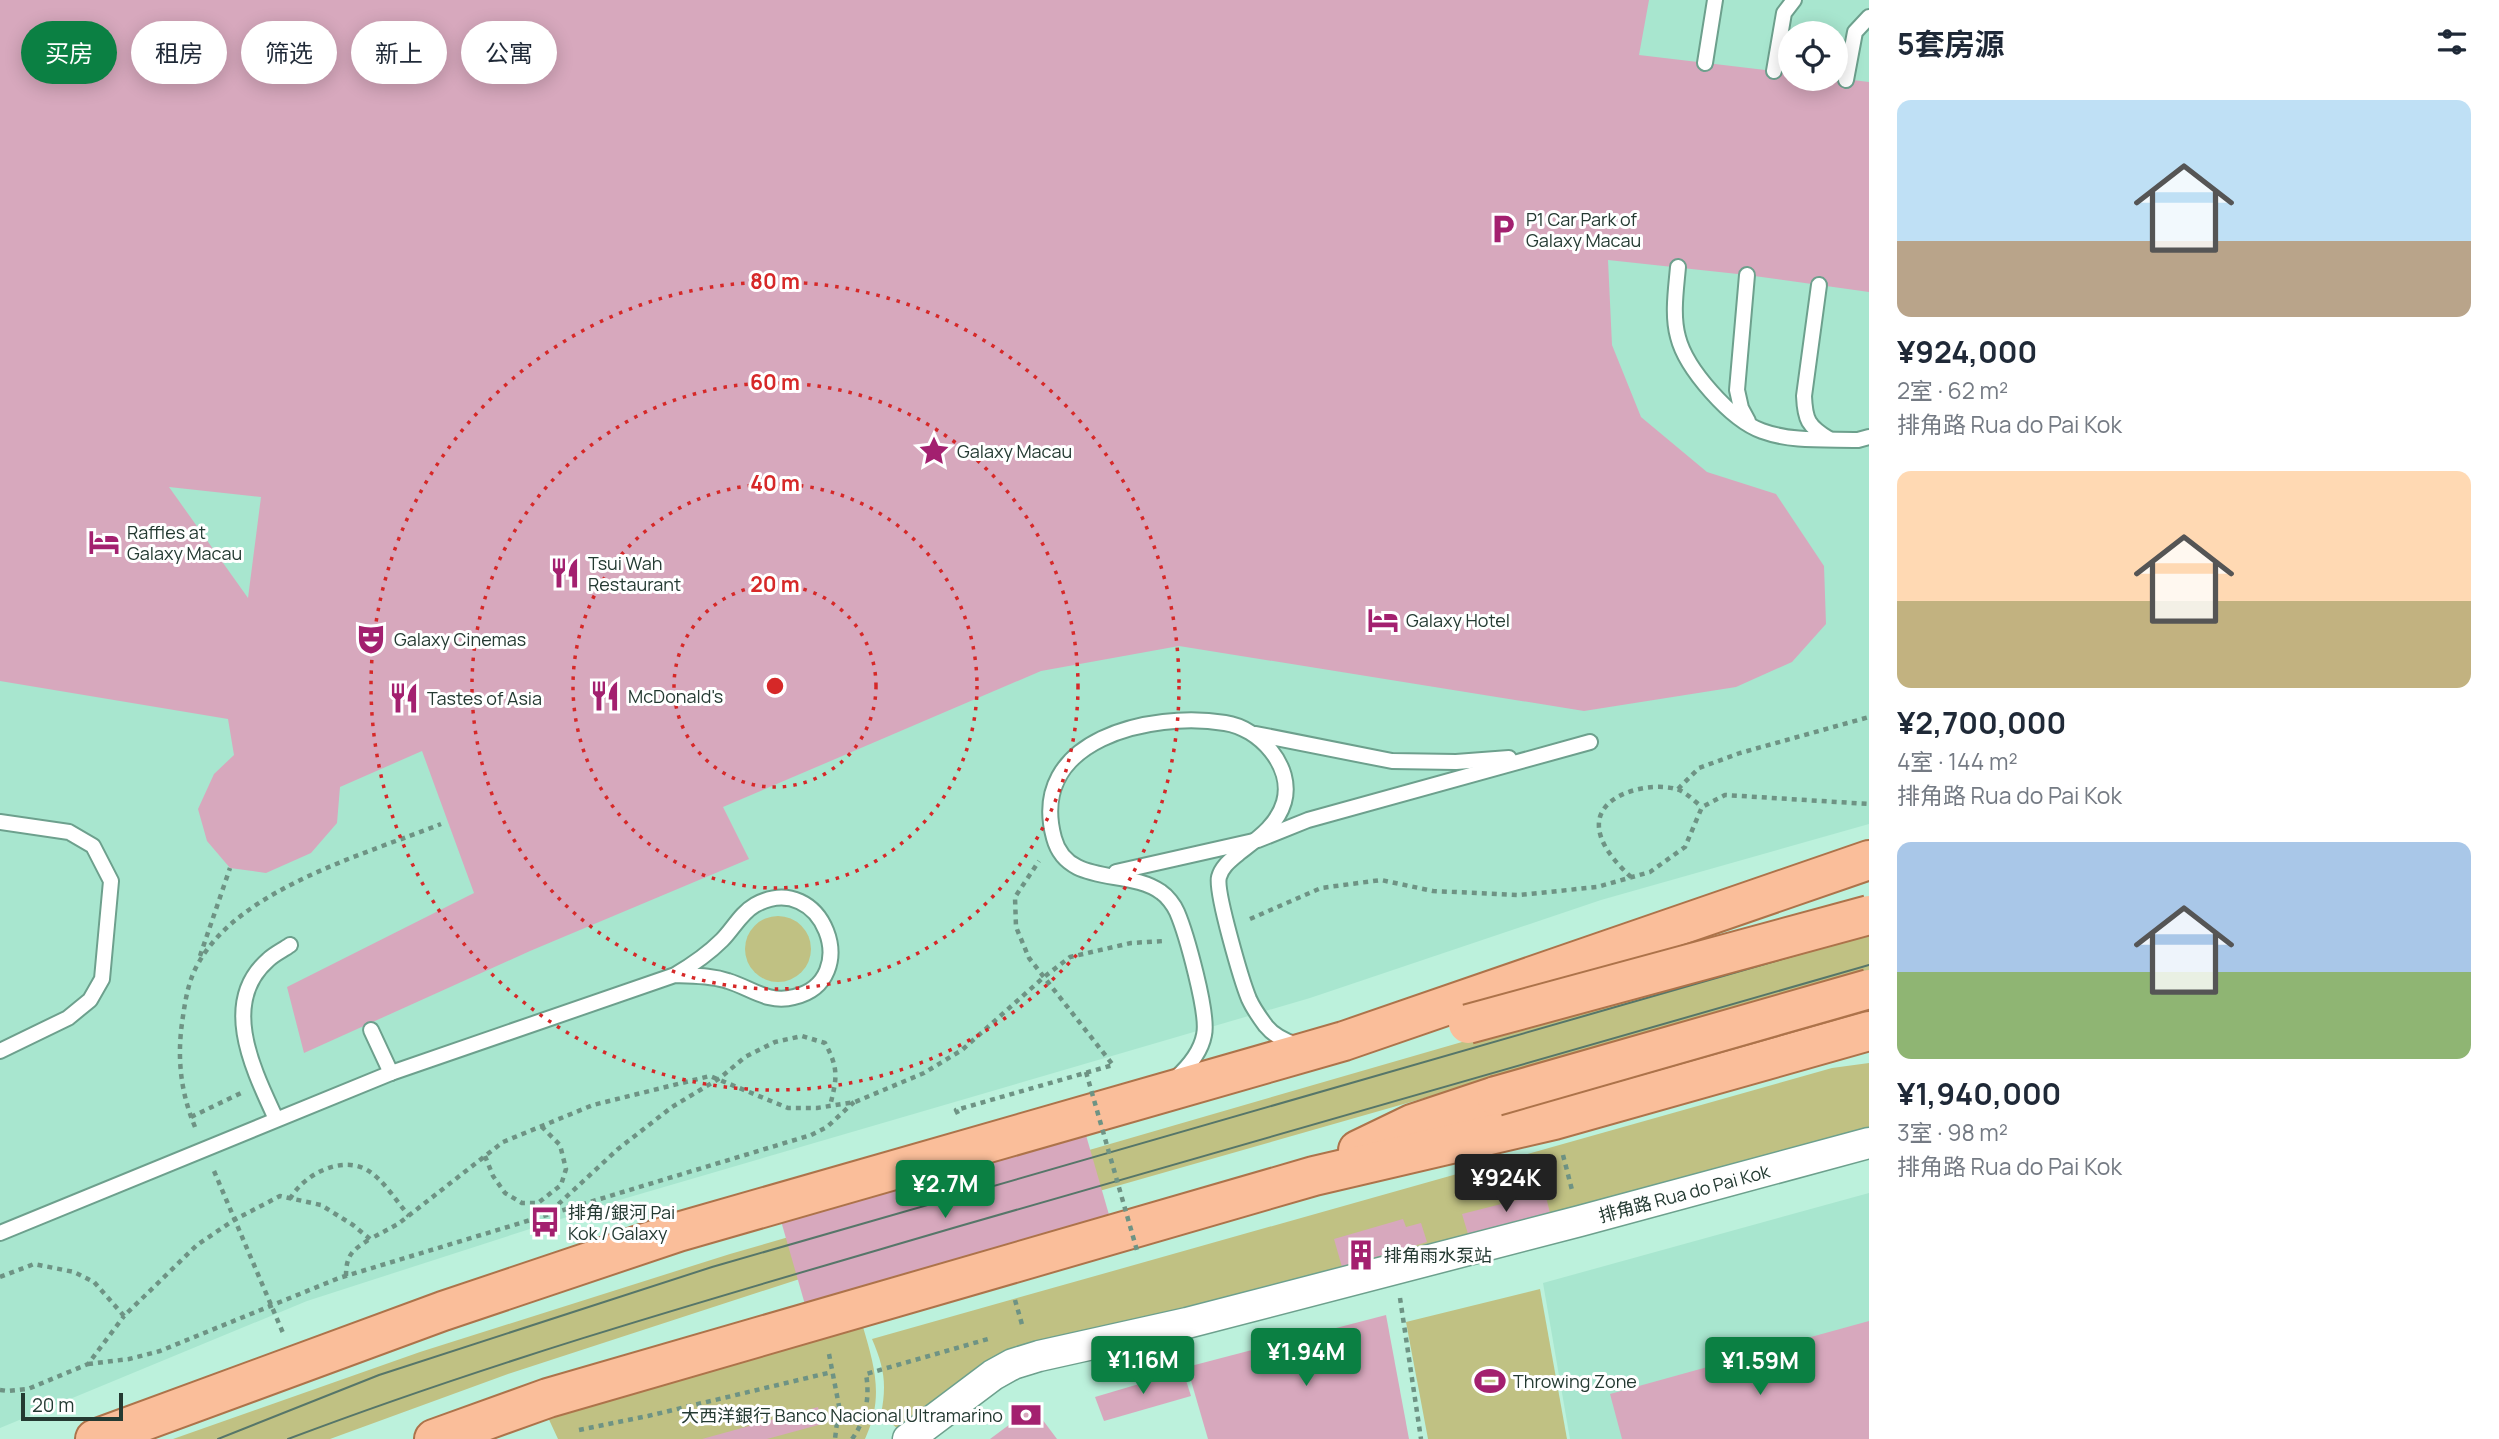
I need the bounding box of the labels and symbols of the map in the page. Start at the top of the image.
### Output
place label: P1 Car Park of Galaxy Macau [1526,207,1641,252]
parking icon: P1 Car Park of Galaxy Macau [1486,212,1520,246]
text: 80 m [750,267,800,295]
text: 60 m [750,368,800,396]
place icon: Galaxy Macau [917,434,951,468]
place label: Galaxy Macau [957,439,1072,463]
text: 40 m [750,469,800,497]
place label: Raffles at Galaxy Macau [127,520,242,565]
hotel icon: Raffles at Galaxy Macau [87,525,121,559]
place label: Tsui Wah Restaurant [588,551,681,596]
restaurant icon: Tsui Wah Restaurant [548,556,582,590]
text: 20 m [750,570,800,598]
hotel icon: Galaxy Hotel [1366,603,1400,637]
place label: Galaxy Hotel [1406,608,1510,632]
theatre icon: Galaxy Cinemas [354,622,388,656]
place label: Galaxy Cinemas [394,627,526,651]
centre of rings [763,674,787,698]
restaurant icon: McDonald's [588,679,622,713]
restaurant icon: Tastes of Asia [387,681,421,715]
place label: McDonald's [628,684,723,708]
place label: Tastes of Asia [427,686,542,710]
pin: ¥924K [1457,1154,1555,1214]
street label: 排角路 Rua do Pai Kok [1596,1158,1773,1227]
pin: ¥2.7M [896,1160,994,1220]
place label: 排角/銀河 Pai Kok / Galaxy [568,1200,675,1245]
bus stop icon: 排角/銀河 Pai Kok / Galaxy [528,1205,562,1239]
building icon: 排角雨水泵站 [1344,1238,1378,1272]
place label: 排角雨水泵站 [1384,1243,1492,1267]
pin: ¥1.94M [1249,1328,1363,1388]
pin: ¥1.16M [1086,1336,1200,1396]
pin: ¥1.59M [1703,1338,1817,1397]
sports icon: Throwing Zone [1473,1364,1507,1398]
place label: Throwing Zone [1513,1369,1637,1393]
scale bar [21,1390,122,1422]
bank icon: 大西洋銀行 Banco Nacional Ultramarino [1009,1398,1043,1432]
place label: 大西洋銀行 Banco Nacional Ultramarino [681,1403,1003,1427]

